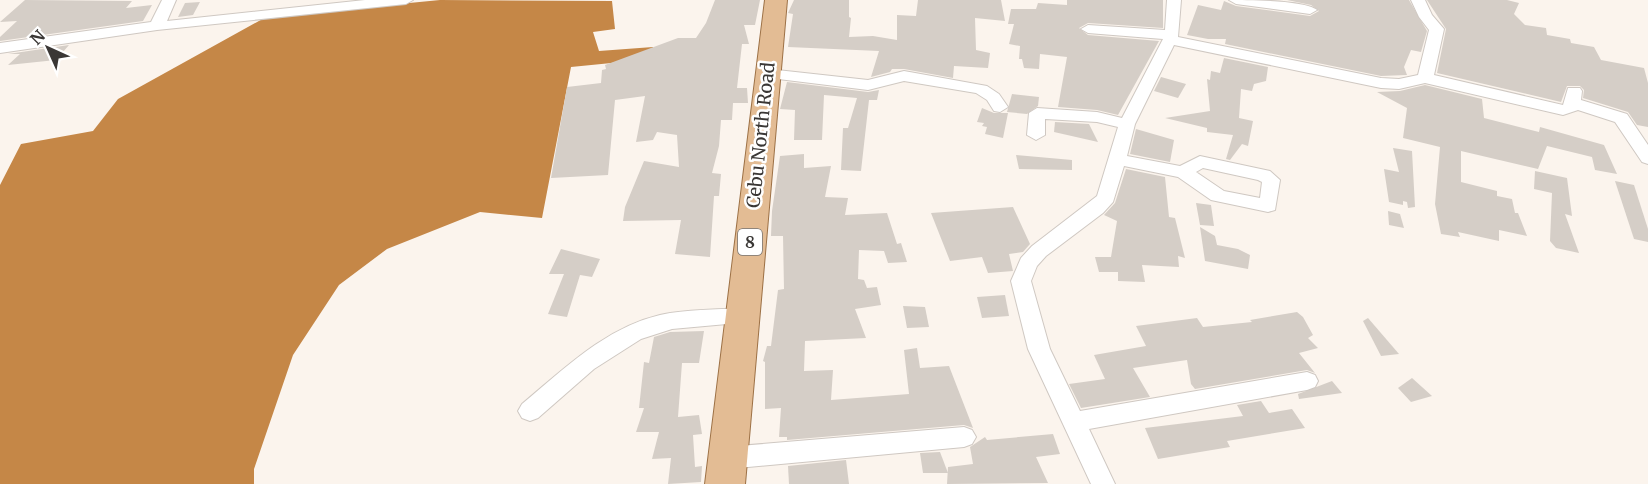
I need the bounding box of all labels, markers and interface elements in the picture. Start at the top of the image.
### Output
north arrow [18,18,78,78]
text: N [26,26,49,49]
street label: Cebu North Road [741,61,780,209]
road number: 8 [738,229,762,255]

